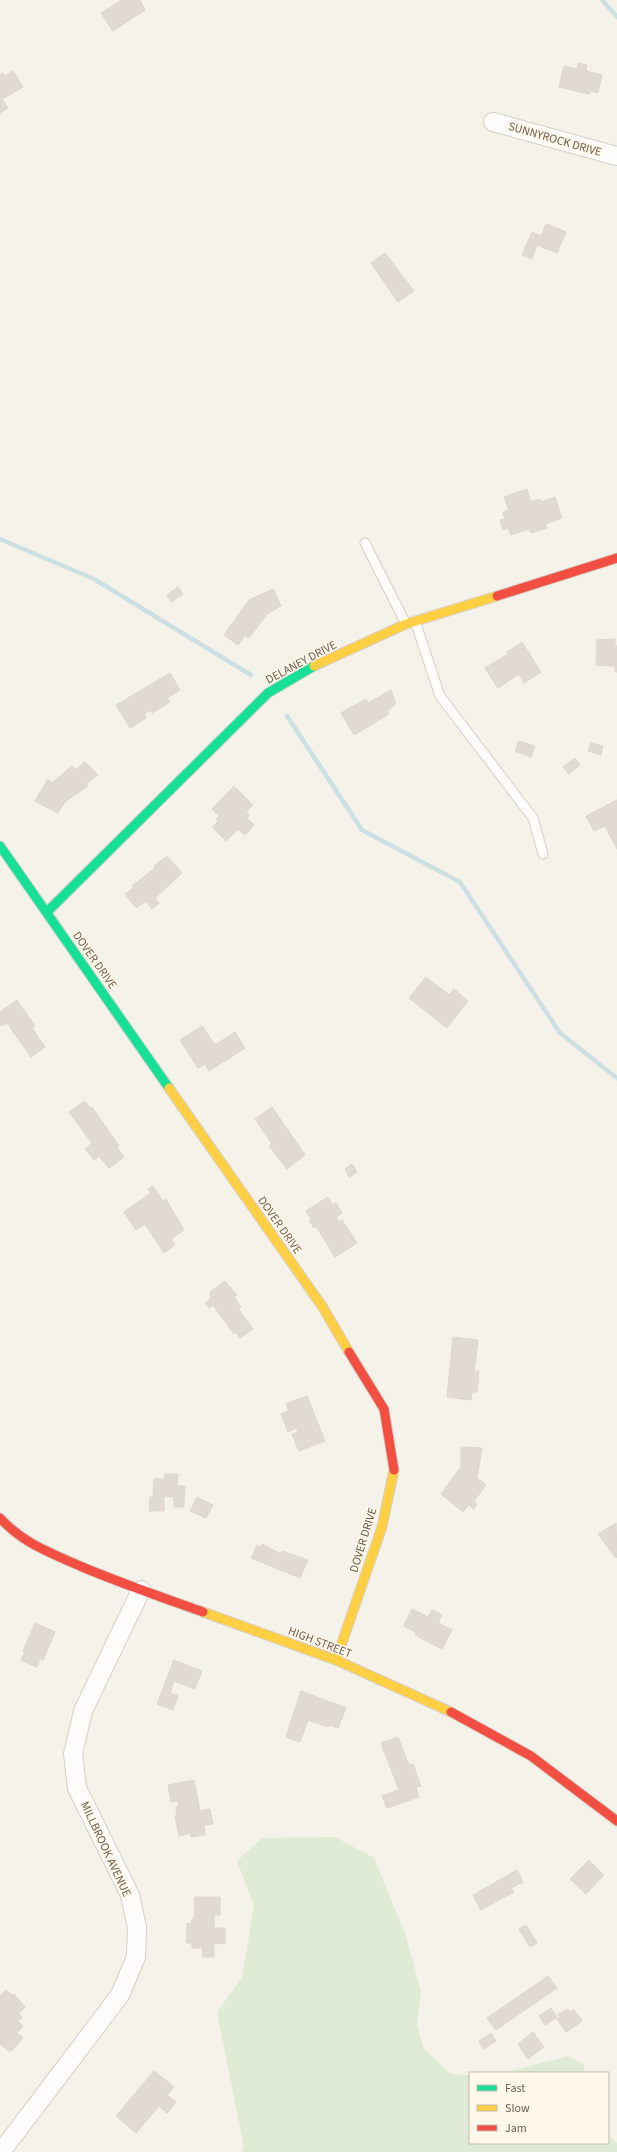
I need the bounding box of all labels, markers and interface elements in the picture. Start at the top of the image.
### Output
street label: SUNNYROCK DRIVE [506,118,603,161]
street label: DELANEY DRIVE [263,637,340,688]
street label: DOVER DRIVE [68,928,121,993]
street label: DOVER DRIVE [253,1193,306,1258]
street label: DOVER DRIVE [346,1506,381,1575]
street label: HIGH STREET [285,1623,355,1663]
street label: MILLBROOK AVENUE [76,1799,135,1900]
legend [469,2072,609,2144]
text: Fast [505,2080,525,2097]
text: Slow [505,2100,530,2117]
text: Jam [505,2120,527,2137]

